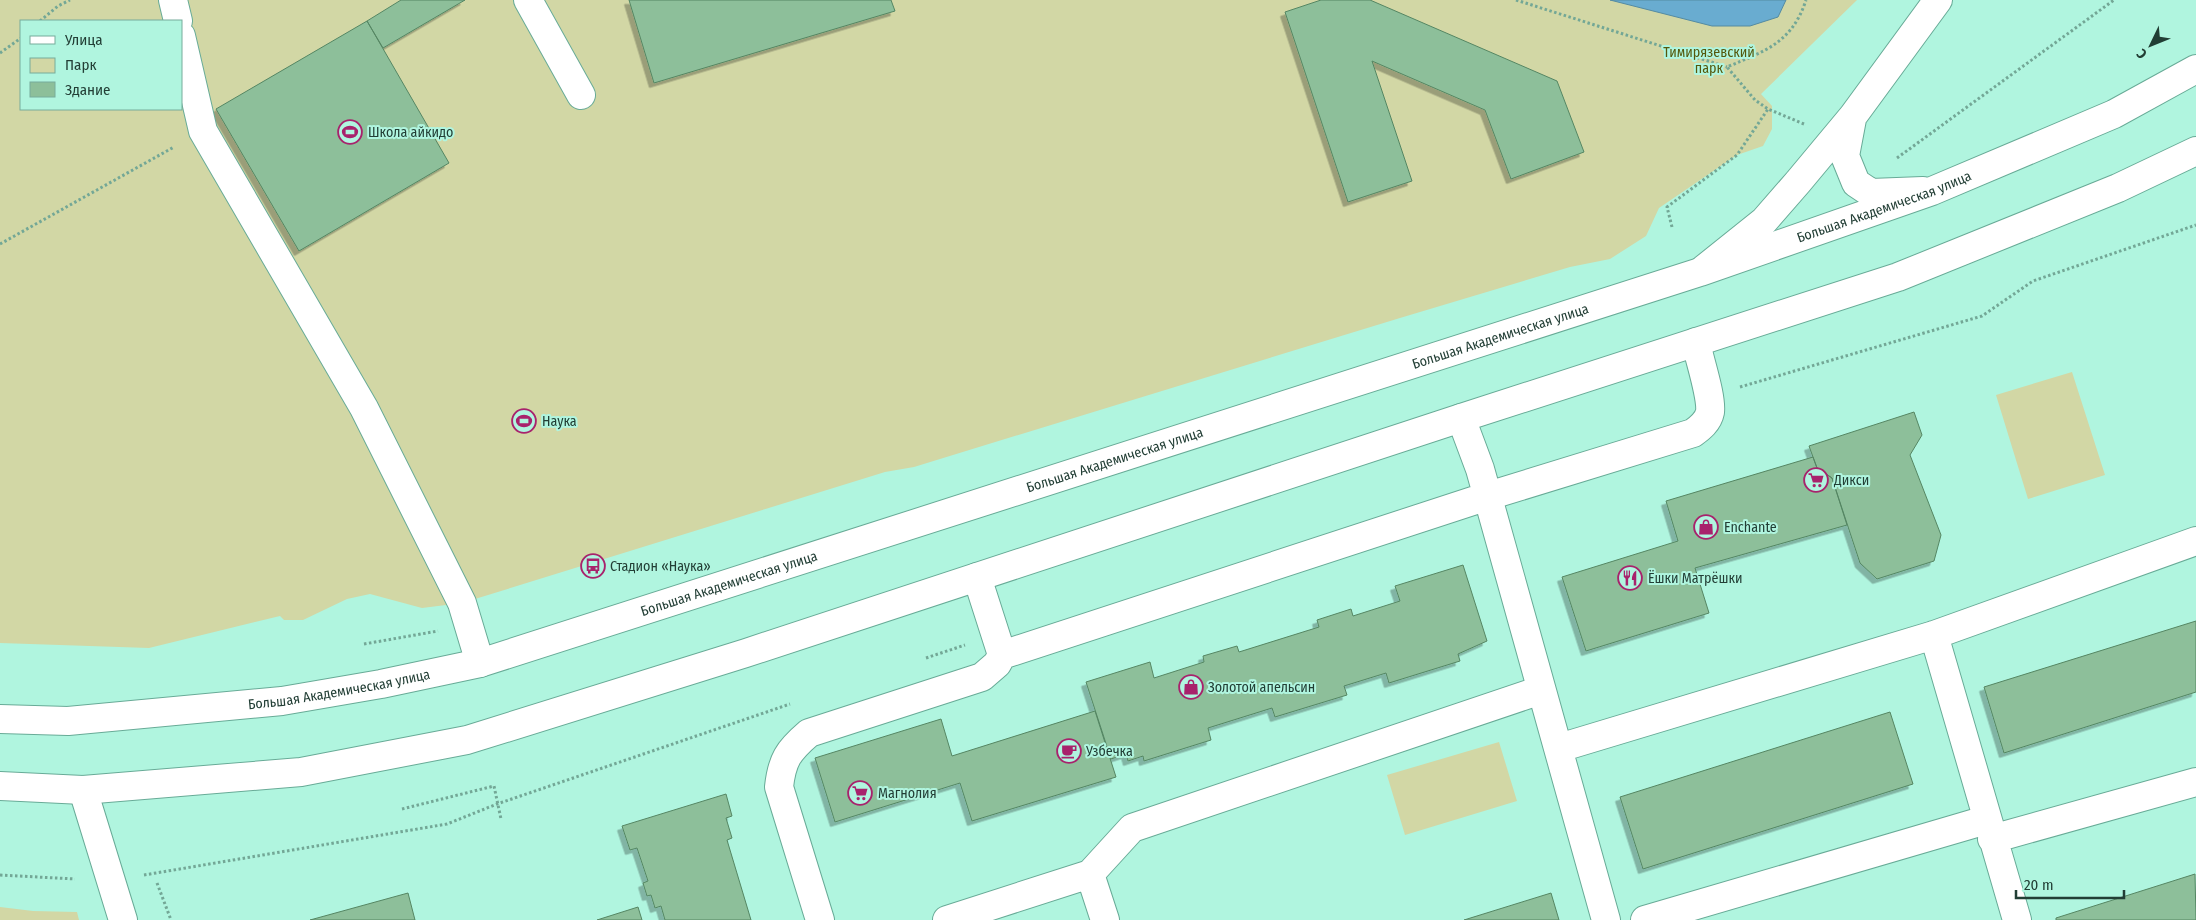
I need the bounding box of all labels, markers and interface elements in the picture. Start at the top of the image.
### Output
legend [20,20,182,110]
north arrow [2126,20,2176,70]
text: Улица [64,31,103,49]
park label: Тимирязевский парк [1663,44,1755,77]
text: С [2133,45,2151,62]
text: Парк [65,56,96,74]
text: Здание [65,81,111,99]
sports icon: Школа айкидо [337,119,363,145]
place label: Школа айкидо [368,124,453,141]
street label: Большая Академическая улица [1794,167,1974,246]
street label: Большая Академическая улица [1410,300,1591,372]
sports icon: Наука [511,408,537,434]
place label: Наука [542,413,577,430]
street label: Большая Академическая улица [1024,423,1205,496]
supermarket icon: Дикси [1803,467,1829,493]
place label: Дикси [1833,472,1869,489]
shop icon: Enchante [1693,514,1719,540]
place label: Enchante [1724,519,1777,536]
street label: Большая Академическая улица [638,547,819,619]
bus stop icon: Стадион «Наука» [580,553,606,579]
place label: Стадион «Наука» [610,558,711,575]
restaurant icon: Ёшки Матрёшки [1617,565,1643,591]
place label: Ёшки Матрёшки [1648,570,1743,587]
street label: Большая Академическая улица [247,665,432,713]
shop icon: Золотой апельсин [1178,674,1204,700]
place label: Золотой апельсин [1208,679,1315,696]
cafe icon: Узбечка [1056,738,1082,764]
place label: Узбечка [1085,743,1133,760]
supermarket icon: Магнолия [847,780,873,806]
place label: Магнолия [878,785,937,802]
scale bar [2016,868,2124,900]
text: 20 m [2024,876,2054,894]

